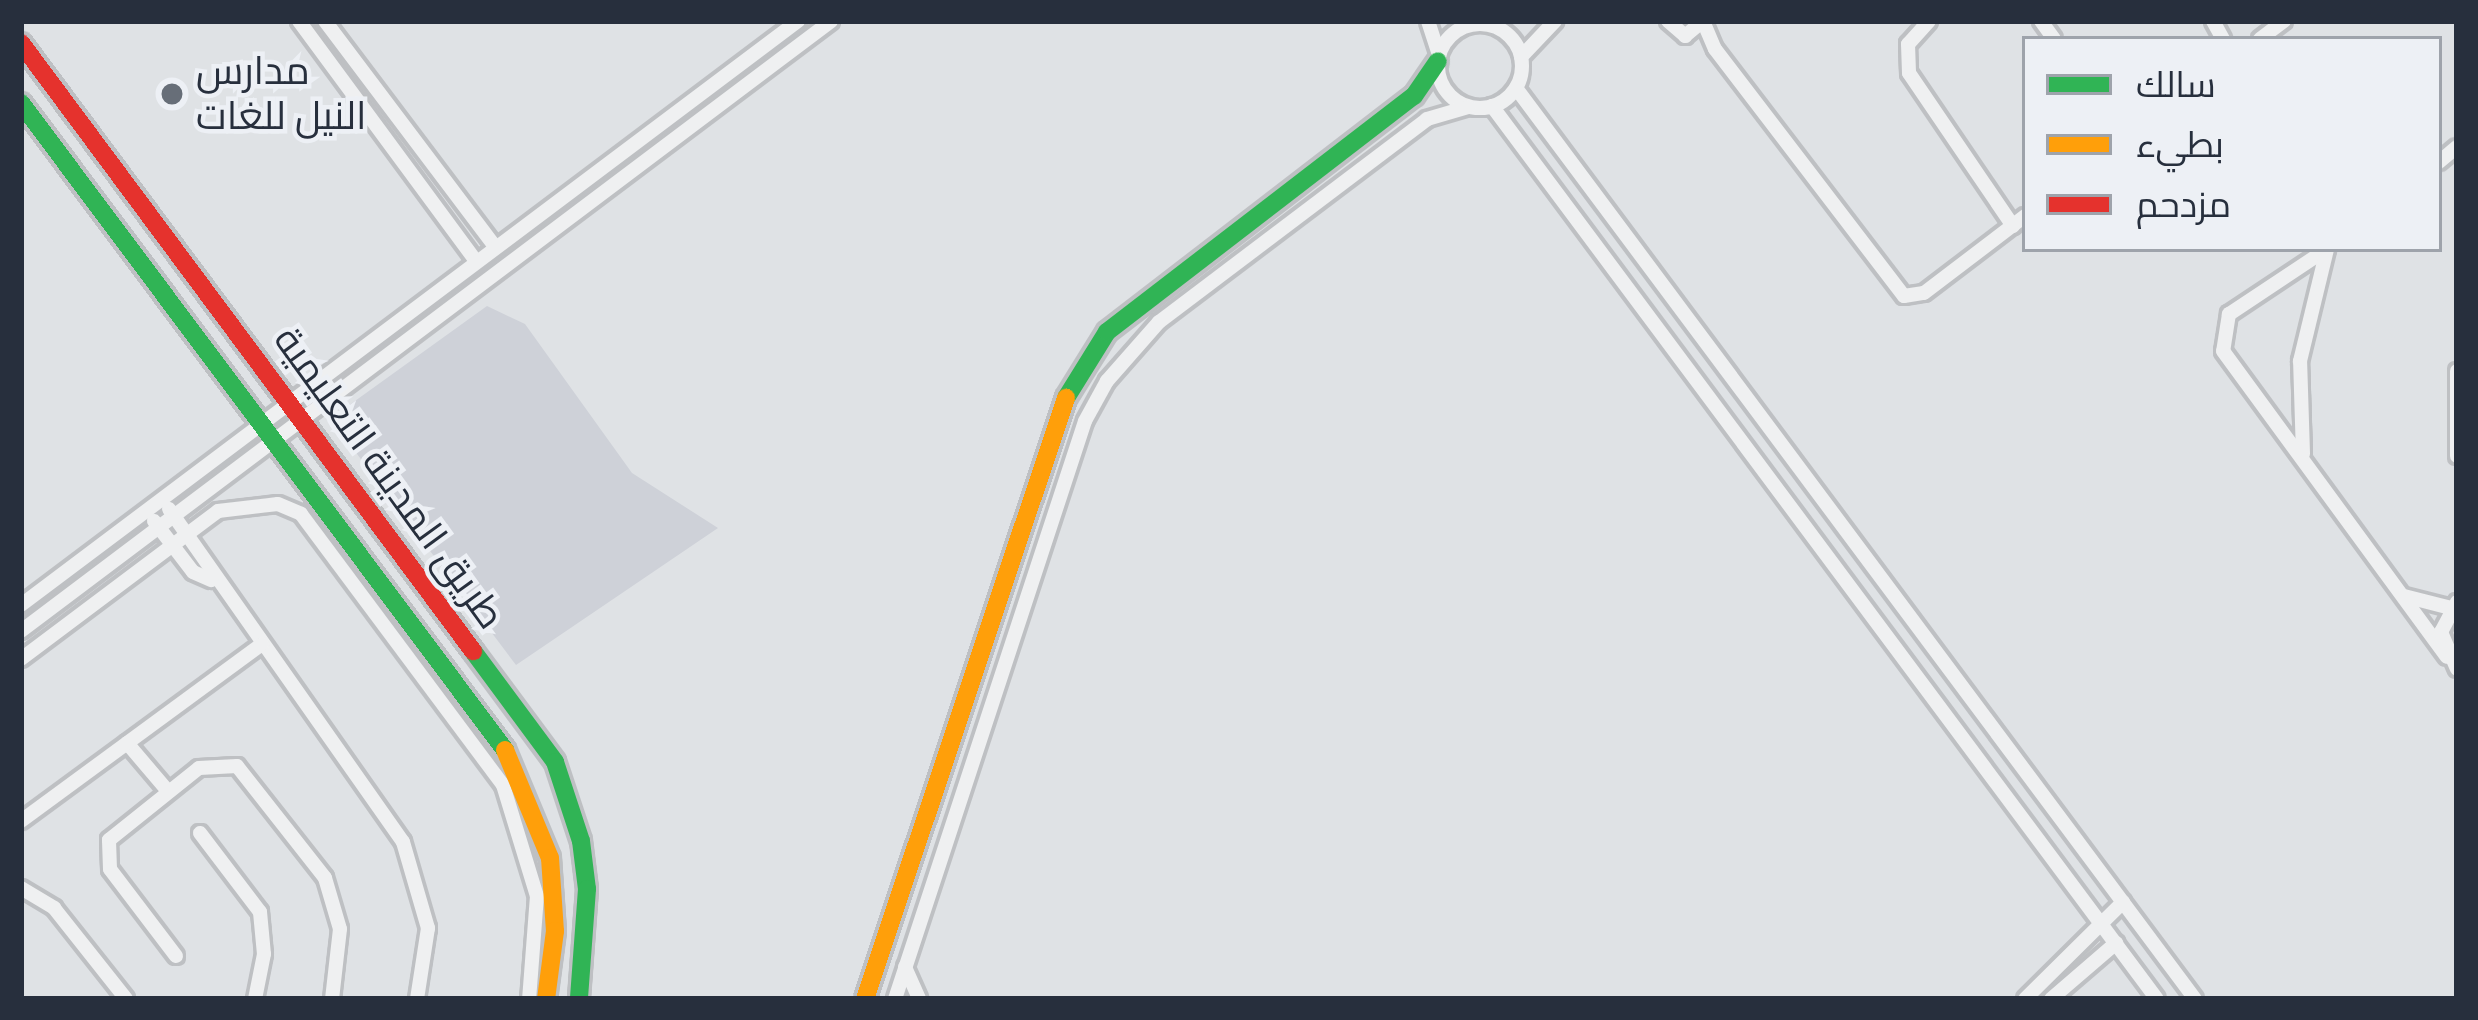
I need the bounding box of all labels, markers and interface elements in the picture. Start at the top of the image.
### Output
legend [2022,36,2442,252]
place label: مدارس النيل للغات [196,49,366,140]
text: سالك [2136,64,2216,106]
marker: مدارس النيل للغات [159,81,185,107]
text: بطيء [2136,124,2224,166]
text: مزدحم [2136,184,2231,226]
street label: طريق المدينة التعليمية [264,318,514,638]

